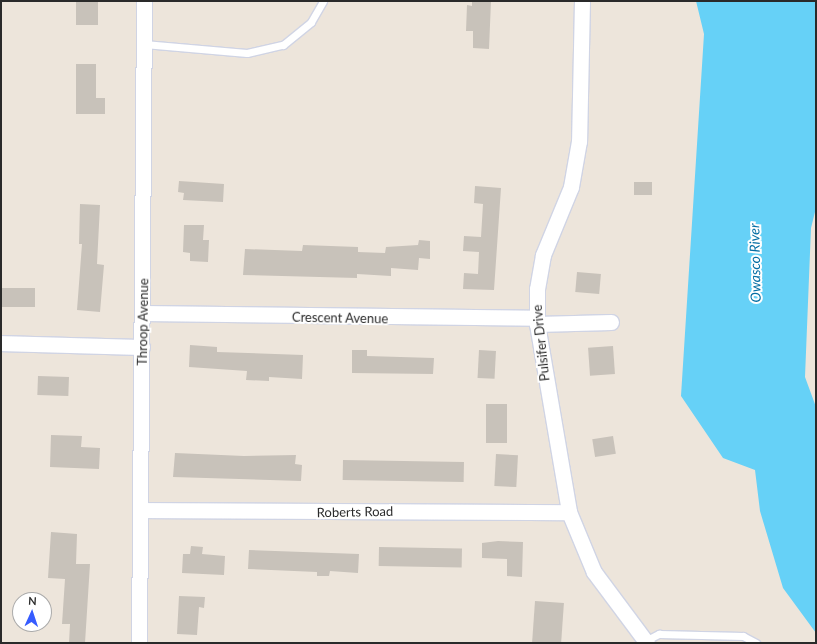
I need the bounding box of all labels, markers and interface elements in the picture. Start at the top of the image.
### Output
water label: Owasco River [746,223,764,303]
street label: Throop Avenue [134,278,152,366]
street label: Pulsifer Drive [529,304,553,382]
street label: Crescent Avenue [291,309,389,327]
street label: Roberts Road [317,504,393,520]
north arrow [12,592,52,632]
text: N [28,594,37,607]

